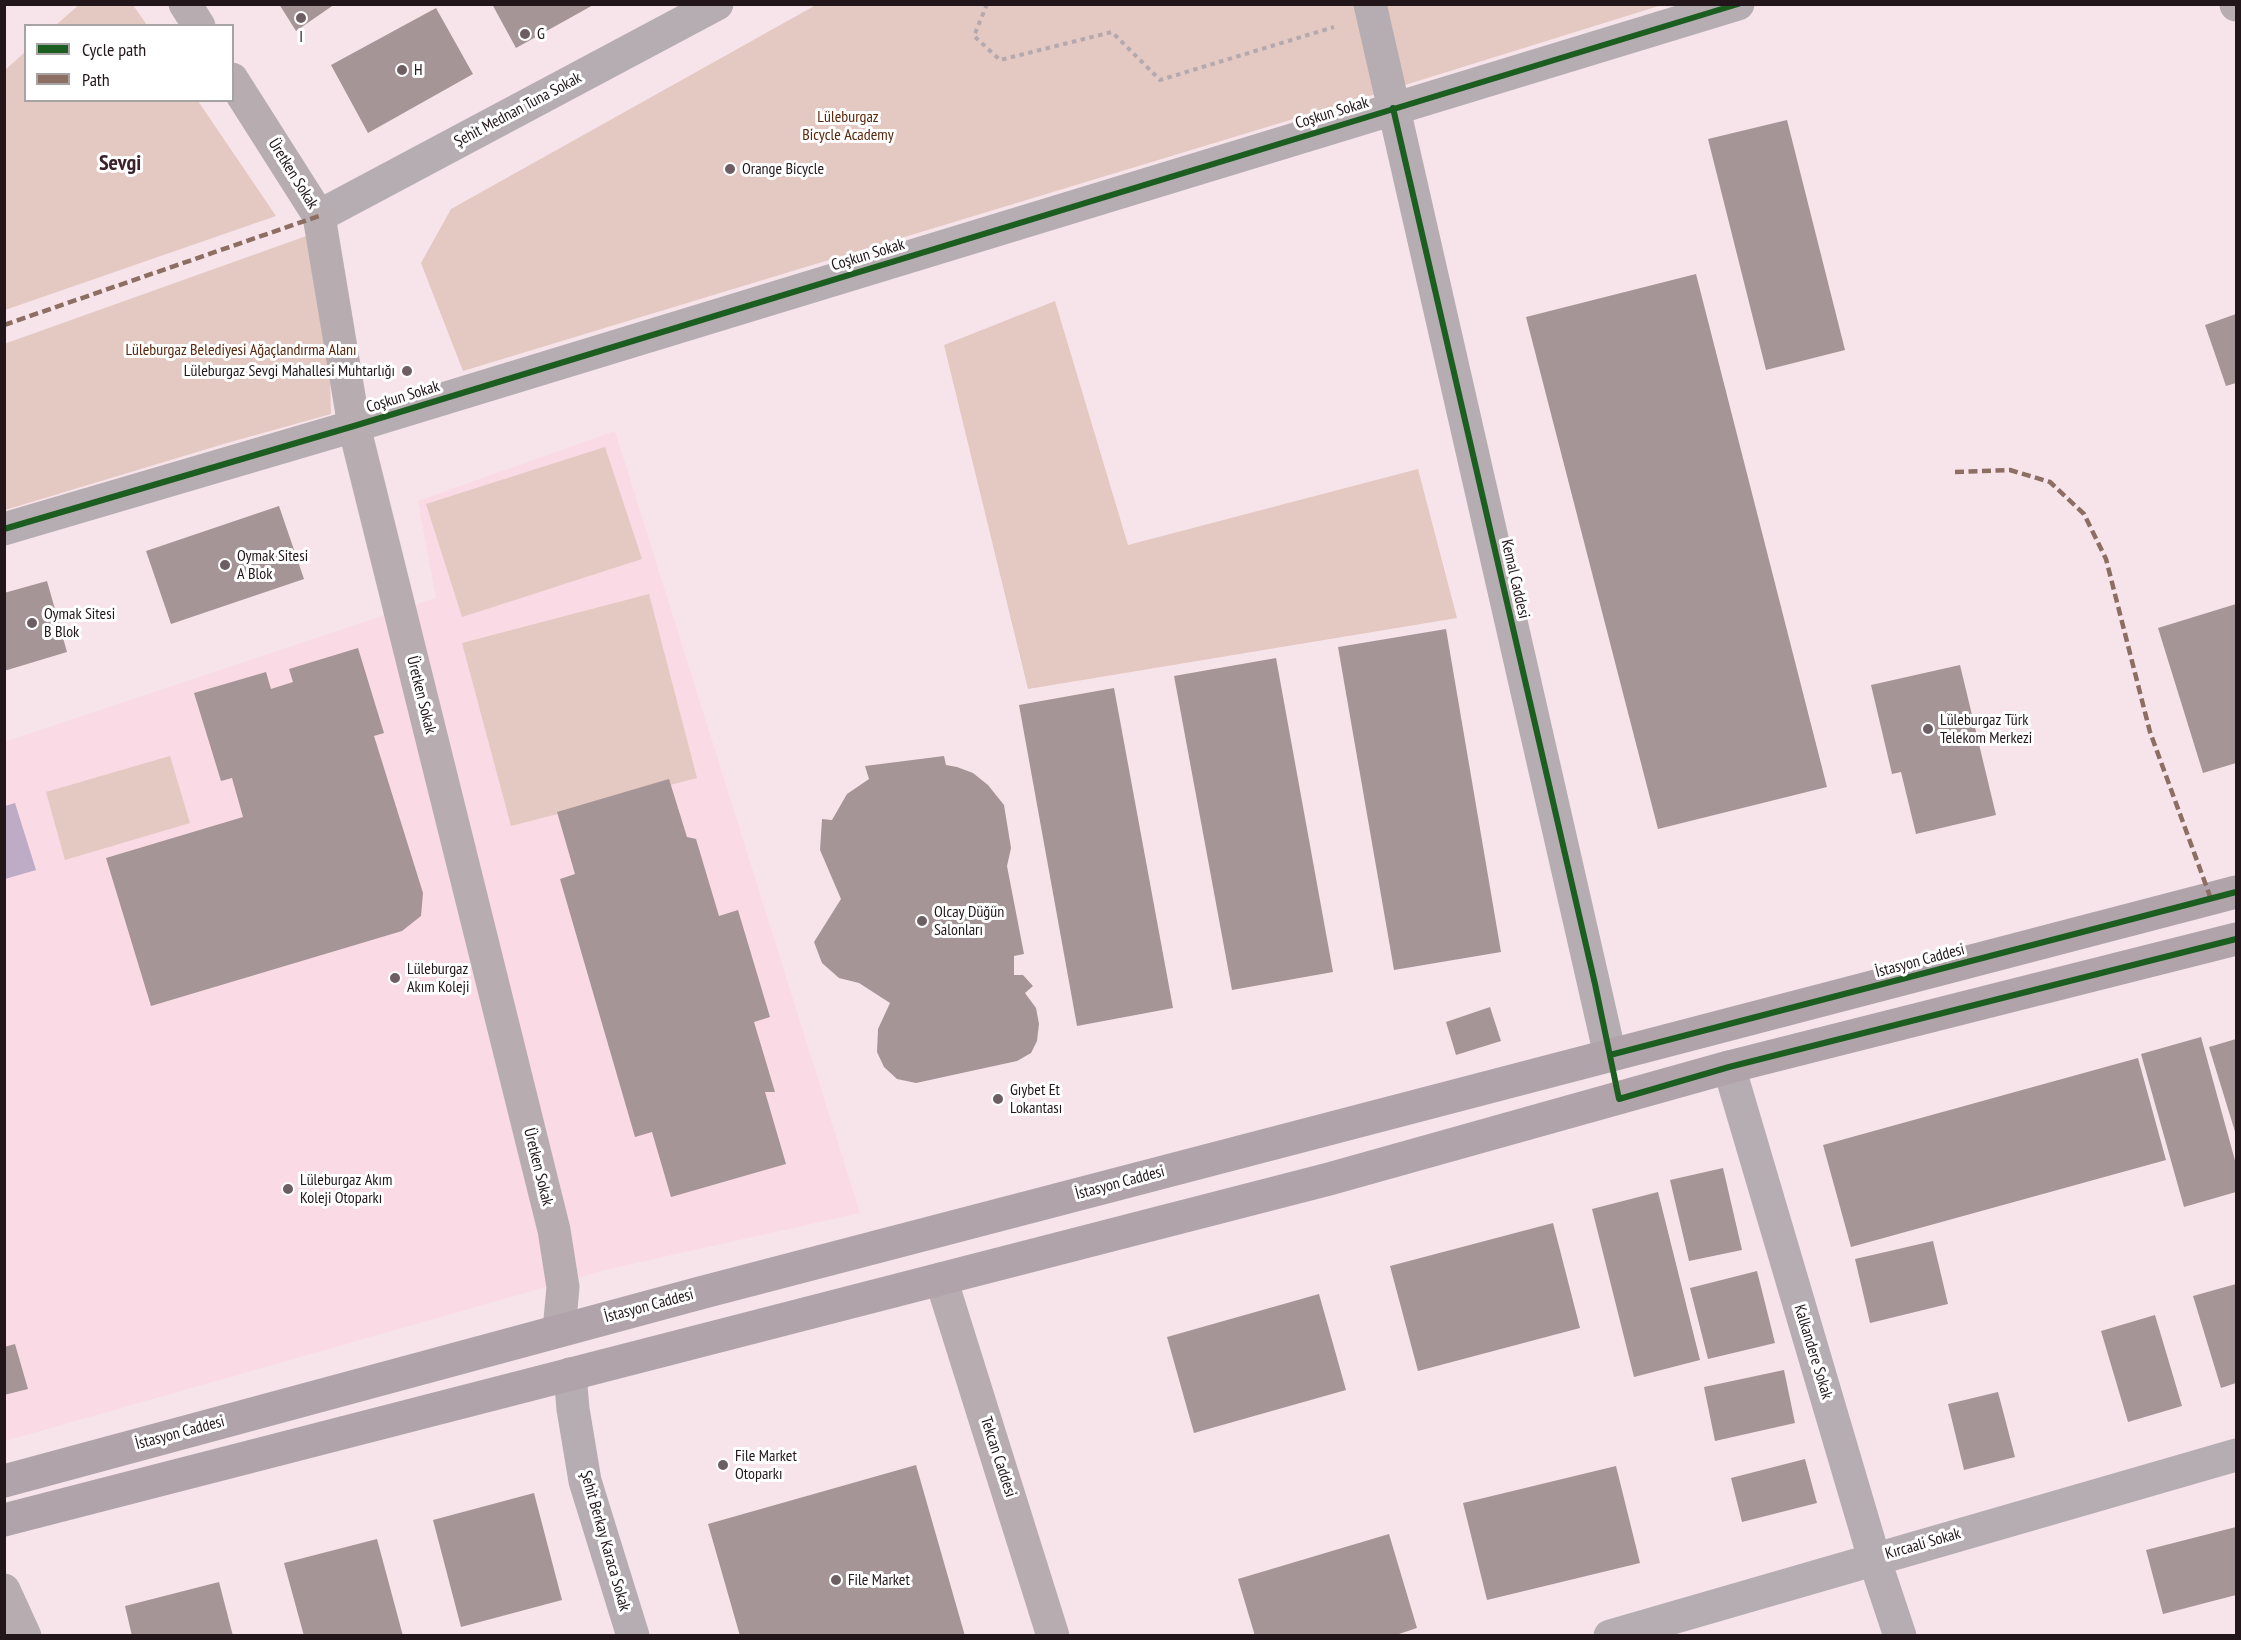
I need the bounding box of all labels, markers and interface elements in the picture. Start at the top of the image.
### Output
marker: I [294,11,308,25]
legend [24,24,234,102]
place label: G [537,24,545,44]
place label: I [299,27,303,47]
marker: G [518,27,532,41]
text: Cycle path [82,38,146,61]
place label: H [414,60,423,80]
marker: H [395,63,409,77]
text: Path [82,68,110,91]
street label: Şehit Mednan Tuna Sokak [451,68,585,152]
street label: Coşkun Sokak [1293,93,1371,133]
park label: Lüleburgaz Bicycle Academy [802,107,894,145]
street label: Üretken Sokak [264,135,322,213]
district label: Sevgi [99,151,141,177]
place label: Orange Bicycle [742,159,824,179]
marker: Orange Bicycle [723,162,737,176]
street label: Coşkun Sokak [829,235,907,275]
park label: Lüleburgaz Belediyesi Ağaçlandırma Alanı [125,340,357,360]
place label: Lüleburgaz Sevgi Mahallesi Muhtarlığı [184,361,395,381]
marker: Lüleburgaz Sevgi Mahallesi Muhtarlığı [400,364,414,378]
street label: Coşkun Sokak [364,377,442,417]
street label: Kemal Caddesi [1497,538,1533,620]
place label: Oymak Sitesi A Blok [237,546,308,584]
marker: Oymak Sitesi A Blok [218,558,232,572]
place label: Oymak Sitesi B Blok [44,604,115,642]
marker: Oymak Sitesi B Blok [25,616,39,630]
street label: Üretken Sokak [402,654,440,736]
place label: Lüleburgaz Türk Telekom Merkezi [1940,710,2032,748]
marker: Lüleburgaz Türk Telekom Merkezi [1921,722,1935,736]
place label: Olcay Düğün Salonları [934,902,1004,940]
marker: Olcay Düğün Salonları [915,914,929,928]
street label: İstasyon Caddesi [1873,940,1967,982]
place label: Lüleburgaz Akım Koleji [407,959,469,997]
marker: Lüleburgaz Akım Koleji [388,971,402,985]
place label: Gıybet Et Lokantası [1010,1080,1062,1118]
marker: Gıybet Et Lokantası [991,1092,1005,1106]
street label: Üretken Sokak [519,1126,557,1208]
street label: İstasyon Caddesi [1073,1162,1167,1204]
place label: Lüleburgaz Akım Koleji Otoparkı [300,1170,392,1208]
marker: Lüleburgaz Akım Koleji Otoparkı [281,1182,295,1196]
street label: İstasyon Caddesi [602,1285,696,1327]
street label: Kalkandere Sokak [1790,1302,1836,1402]
street label: İstasyon Caddesi [133,1412,227,1454]
street label: Tekcan Caddesi [976,1414,1020,1500]
place label: File Market Otoparkı [735,1446,797,1484]
marker: File Market Otoparkı [716,1458,730,1472]
street label: Şehit Berkay Karaca Sokak [576,1469,634,1613]
street label: Kırcaali Sokak [1883,1524,1963,1564]
place label: File Market [848,1570,910,1590]
marker: File Market [829,1573,843,1587]

